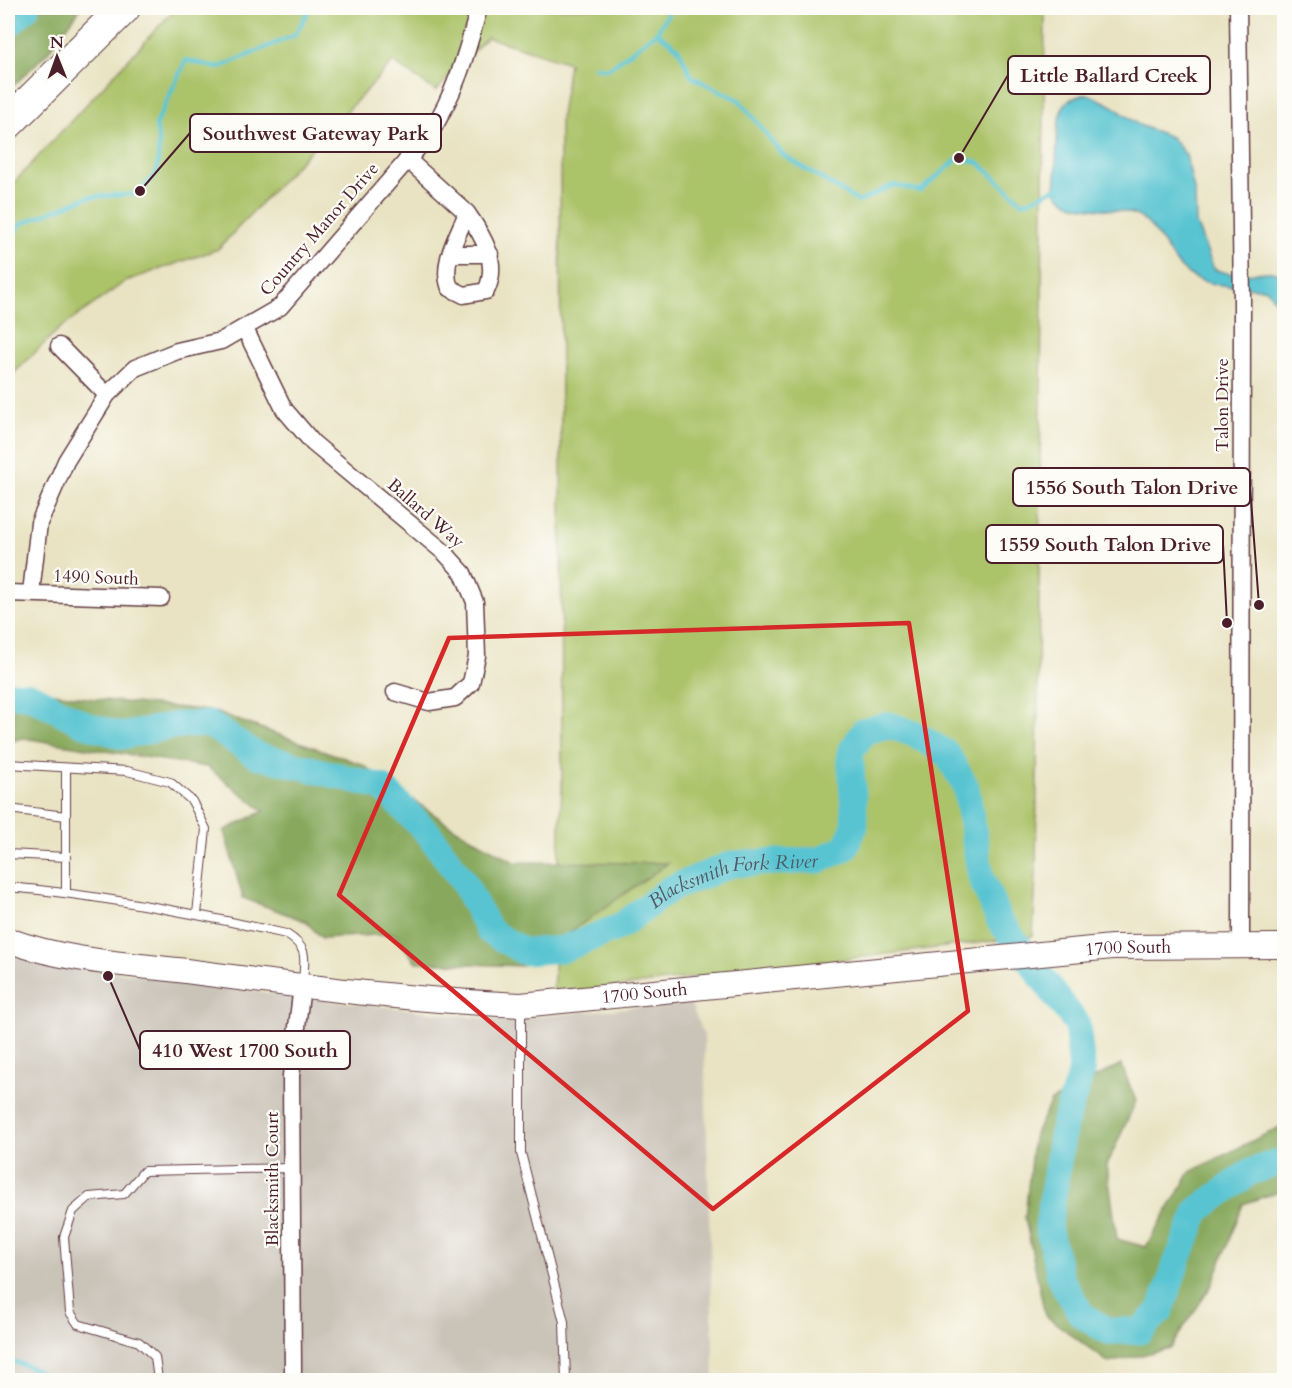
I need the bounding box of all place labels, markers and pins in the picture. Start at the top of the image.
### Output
callout: Little Ballard Creek [1008,56,1210,94]
callout: Southwest Gateway Park [190,114,441,152]
callout: 1556 South Talon Drive [1013,468,1250,506]
callout: 1559 South Talon Drive [986,525,1223,563]
callout: 410 West 1700 South [140,1031,350,1069]

